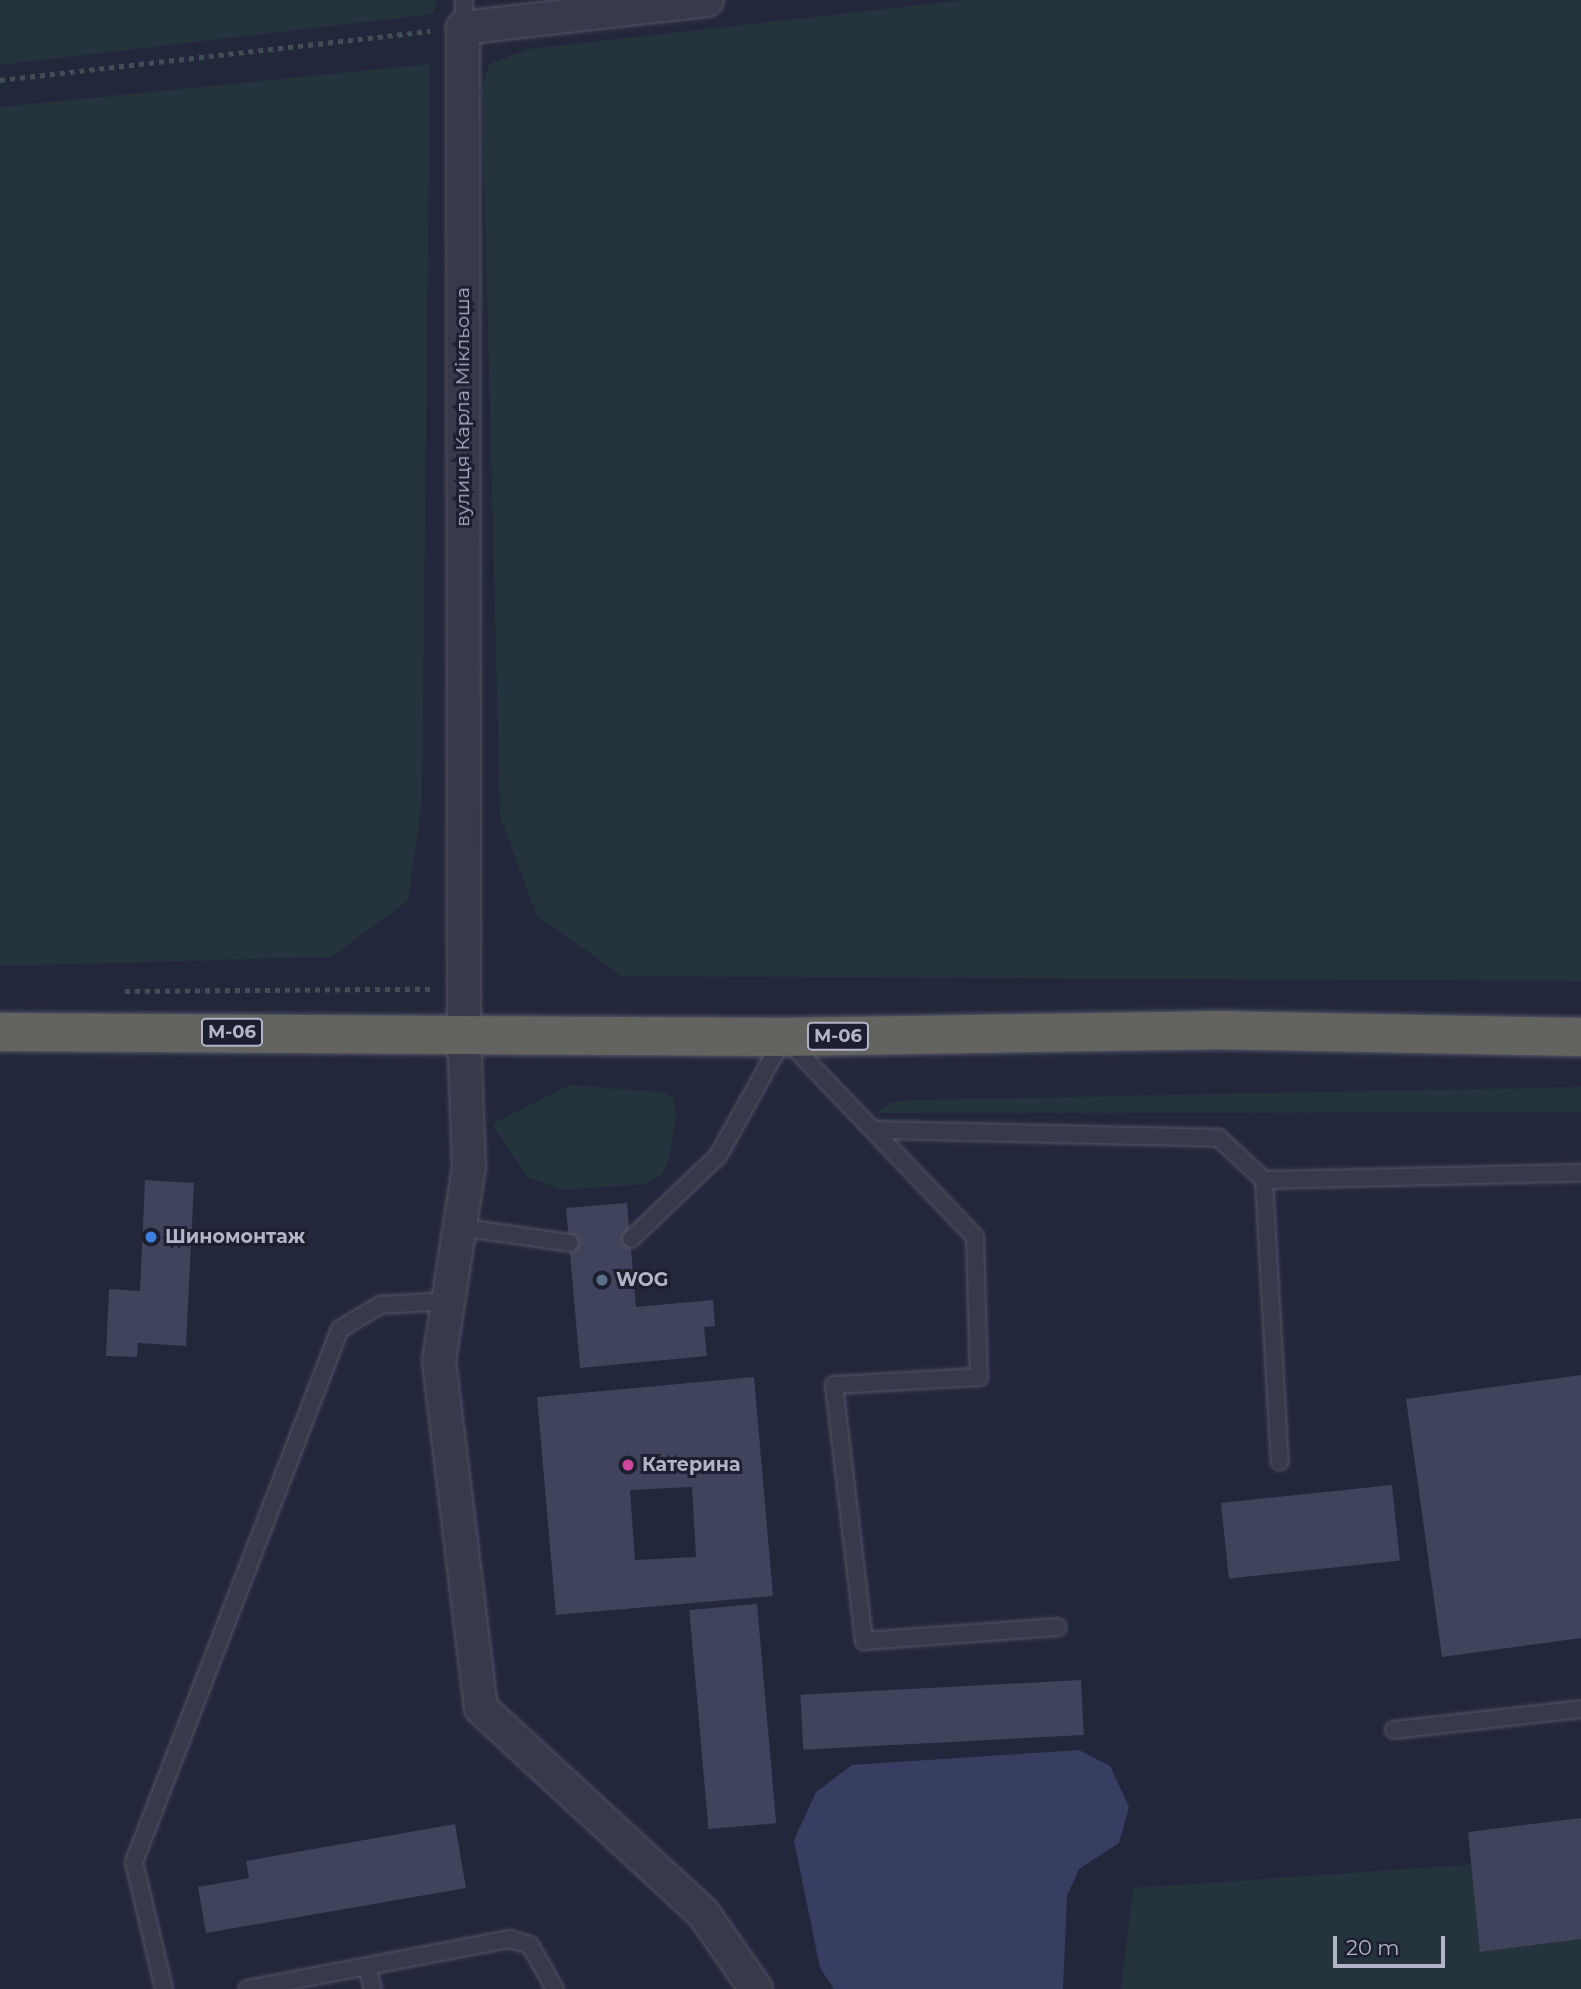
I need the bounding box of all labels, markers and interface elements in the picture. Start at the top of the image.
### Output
street label: вулиця Карла Мікльоша [452,287,474,527]
road number: М-06 [201,1017,264,1046]
road number: М-06 [806,1021,870,1050]
place label: Шиномонтаж [165,1226,305,1248]
marker: Шиномонтаж [143,1229,159,1245]
place label: WOG [616,1269,668,1291]
marker: WOG [594,1272,610,1288]
place label: Катерина [642,1454,740,1476]
marker: Катерина [620,1457,636,1473]
scale bar [1336,1923,1448,1967]
text: 20 m [1346,1935,1400,1960]

